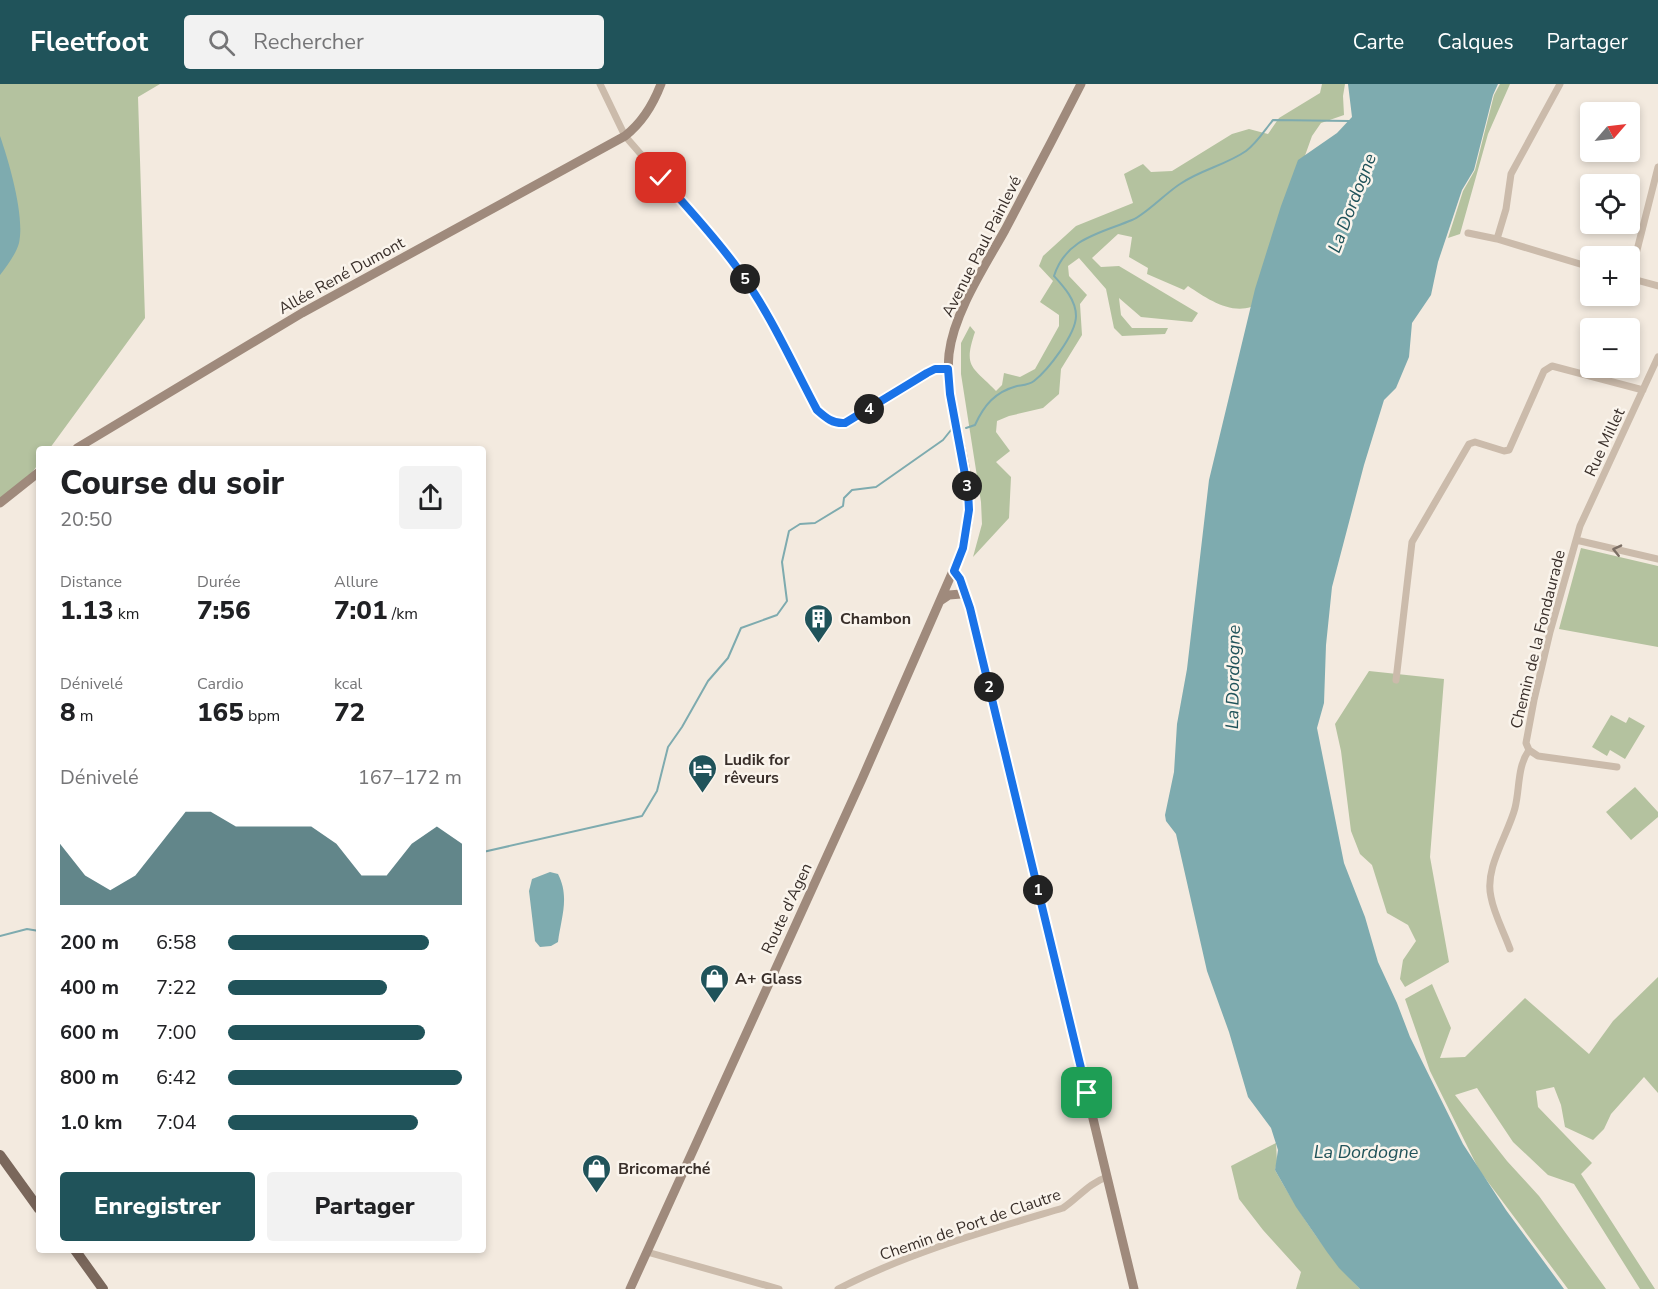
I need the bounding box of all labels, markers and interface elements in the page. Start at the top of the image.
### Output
search box [184,15,604,69]
text: Fleetfoot [30,23,148,61]
icon: search [205,26,238,59]
text: Rechercher [253,27,364,57]
text: Carte [1353,28,1404,56]
text: Calques [1437,28,1514,56]
text: Partager [1547,28,1628,56]
north arrow [1580,102,1640,162]
map controls [1580,102,1640,378]
water label: La Dordogne [1322,150,1382,256]
pin [635,152,686,203]
icon: check [644,161,677,194]
street label: Avenue Paul Painlevé [937,172,1027,321]
button: locate [1580,174,1640,234]
street label: Allée René Dumont [274,232,409,320]
button: + [1580,246,1640,306]
pin: 5 [730,264,760,294]
text: 5 [740,268,750,290]
button: − [1580,318,1640,378]
pin: 4 [854,394,884,424]
text: 4 [864,398,874,420]
street label: Rue Millet [1579,404,1631,480]
text: Course du soir [60,461,284,506]
button: share [399,466,462,529]
pin: 3 [952,471,982,501]
text: 3 [962,475,972,497]
text: 20:50 [60,506,113,533]
one-way arrow [1612,544,1622,557]
street label: Chemin de la Fondaurade [1505,548,1571,731]
text: Distance [60,571,122,593]
text: Durée [197,571,241,593]
text: Allure [334,571,378,593]
text: 1.13 [60,593,114,628]
text: 7:56 [197,593,251,628]
text: 7:01 [334,593,388,628]
building icon: Chambon [803,602,835,644]
text: km [114,603,139,625]
text: /km [388,603,418,625]
place label: Chambon [840,608,911,630]
water label: La Dordogne [1220,624,1246,729]
pin: 2 [974,672,1004,702]
text: Dénivelé [60,673,123,695]
text: Cardio [197,673,244,695]
text: kcal [334,673,362,695]
text: 2 [984,676,994,698]
text: 8 [60,695,76,730]
text: 165 [197,695,244,730]
text: 72 [334,695,365,730]
text: m [76,705,93,727]
text: bpm [244,705,280,727]
place label: Ludik for rêveurs [724,749,791,789]
hotel icon: Ludik for rêveurs [687,752,719,794]
text: Dénivelé [60,764,139,791]
text: 167–172 m [358,764,462,791]
street label: Route d'Agen [756,859,818,957]
pin: 1 [1023,875,1053,905]
text: 1 [1033,879,1043,901]
text: 200 m [60,929,119,956]
text: 6:58 [156,929,197,956]
shop icon: A+ Glass [698,962,730,1004]
place label: A+ Glass [735,968,802,990]
text: 400 m [60,974,119,1001]
text: 7:22 [156,974,197,1001]
text: 600 m [60,1019,119,1046]
text: 7:00 [156,1019,197,1046]
text: 800 m [60,1064,119,1091]
text: 6:42 [156,1064,197,1091]
pin [1061,1067,1112,1118]
icon: arrive [1070,1076,1103,1109]
text: 1.0 km [60,1109,123,1136]
text: 7:04 [156,1109,197,1136]
water label: La Dordogne [1314,1140,1419,1164]
shop icon: Bricomarché [581,1152,613,1194]
place label: Bricomarché [618,1158,711,1180]
button: Enregistrer [60,1172,255,1241]
button: Partager [267,1172,462,1241]
street label: Chemin de Port de Clautre [877,1184,1064,1266]

